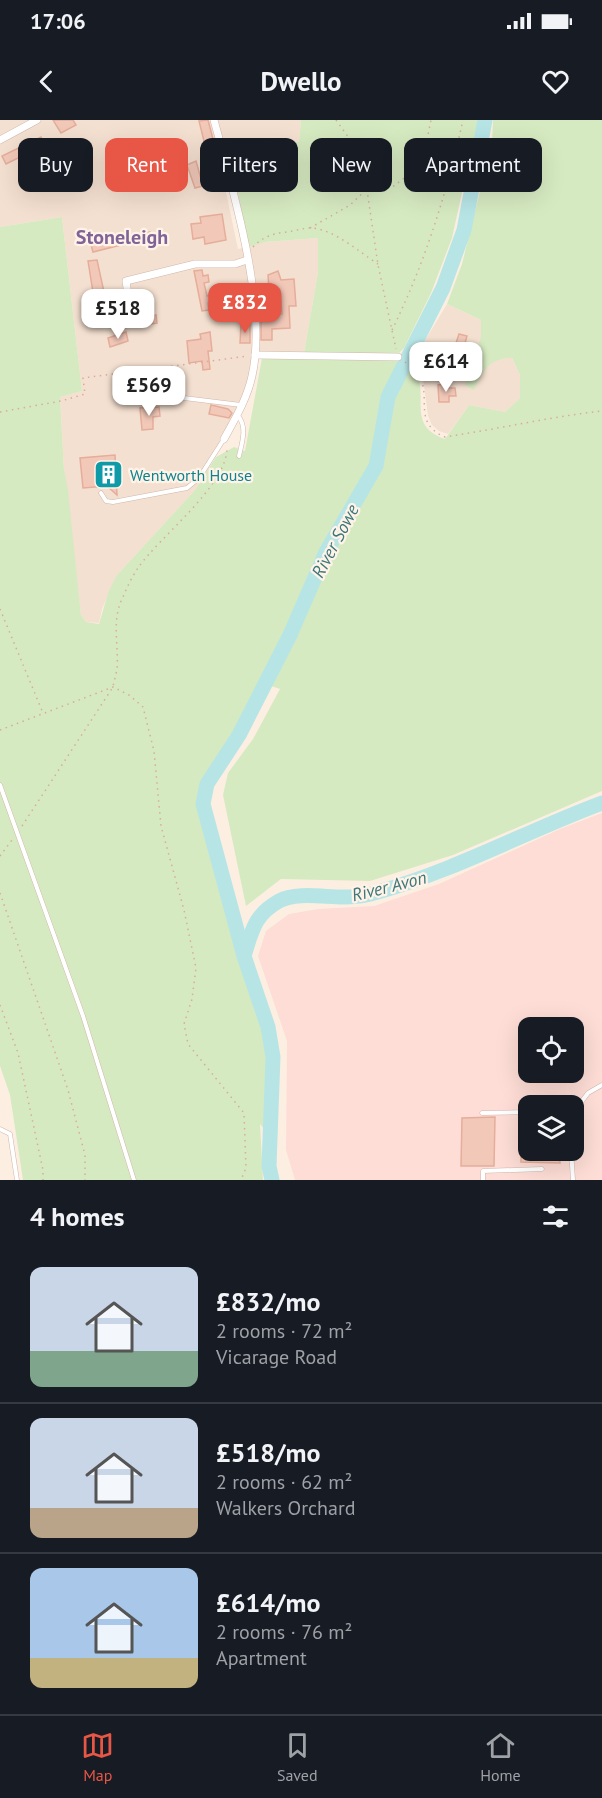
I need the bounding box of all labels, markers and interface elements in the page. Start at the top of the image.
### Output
text: 17:06 [30,7,86,35]
text: Dwello [261,64,341,98]
icon: back [30,65,63,98]
icon: heart [539,65,572,98]
chip: Buy [18,138,93,192]
chip: Rent [105,138,188,192]
chip: Filters [200,138,298,192]
chip: New [310,138,392,192]
chip: Apartment [404,138,542,192]
district label: Stoneleigh [76,224,168,250]
pin: £832 [209,283,281,334]
pin: £518 [82,289,154,340]
text: £832 [222,289,268,315]
text: £518 [95,295,141,321]
pin: £614 [410,342,482,393]
text: £614 [423,348,469,374]
pin: £569 [113,366,185,417]
text: £569 [126,372,172,398]
building icon: Wentworth House [93,459,125,491]
place label: Wentworth House [130,465,252,485]
water label: River Sowe [306,500,364,582]
water label: River Avon [349,866,429,906]
map controls [518,1017,584,1161]
button: locate [518,1017,584,1083]
button: layers [518,1095,584,1161]
text: 4 homes [30,1200,125,1233]
icon: filters [539,1200,572,1233]
text: £832/mo [216,1285,320,1318]
icon: home [78,1291,150,1363]
text: 2 rooms · 72 m² [216,1318,352,1344]
text: Vicarage Road [216,1344,337,1370]
text: £518/mo [216,1436,320,1469]
icon: home [78,1442,150,1514]
text: 2 rooms · 62 m² [216,1469,352,1495]
text: Walkers Orchard [216,1495,355,1521]
text: £614/mo [216,1586,320,1619]
icon: home [78,1592,150,1664]
text: 2 rooms · 76 m² [216,1619,352,1645]
text: Apartment [216,1645,307,1671]
tab: Map [81,1729,114,1785]
tab: Saved [277,1729,318,1785]
tab: Home [480,1729,521,1785]

